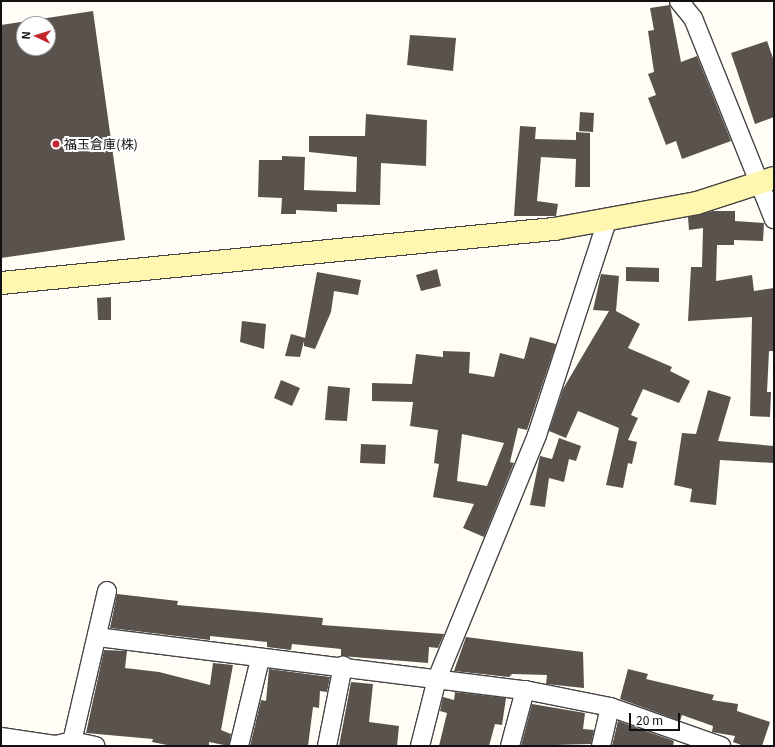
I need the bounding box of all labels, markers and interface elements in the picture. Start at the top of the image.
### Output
north arrow [16,16,56,56]
text: N [17,31,33,40]
place label: 福玉倉庫(株) [64,136,138,152]
marker: 福玉倉庫(株) [51,139,61,149]
scale bar [631,705,682,731]
text: 20 m [636,711,663,728]

